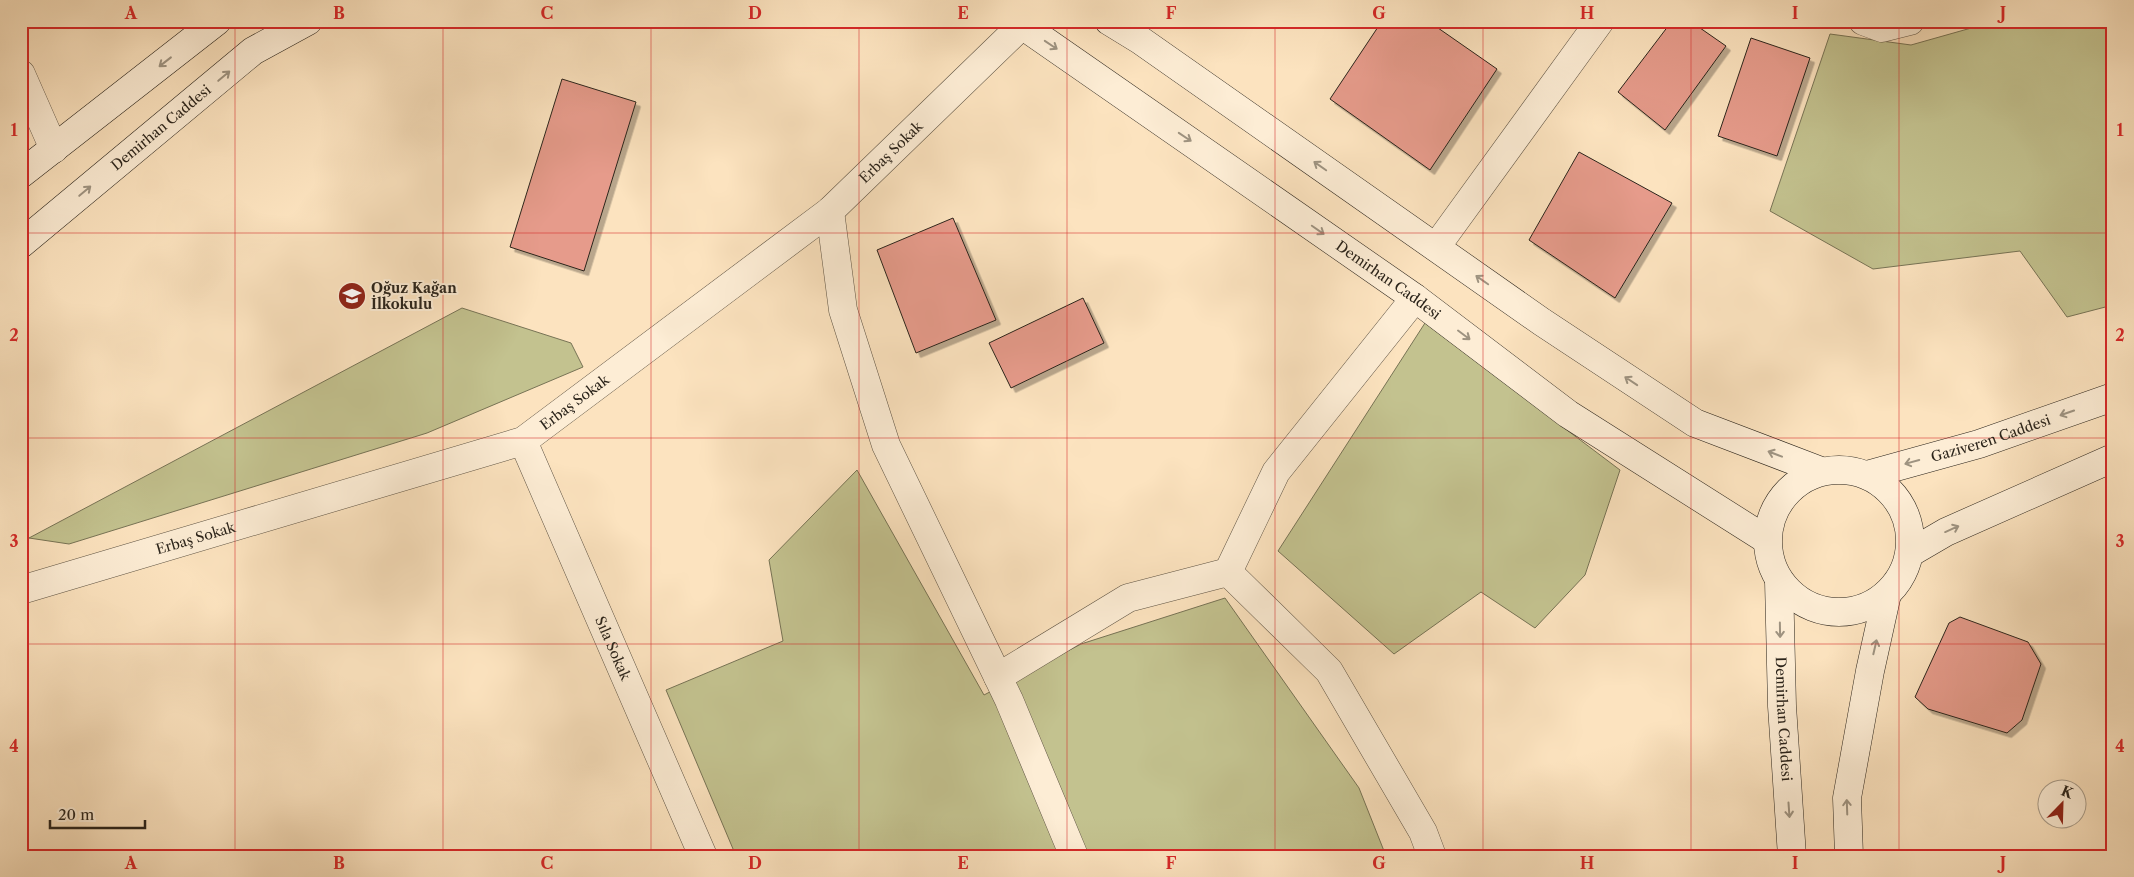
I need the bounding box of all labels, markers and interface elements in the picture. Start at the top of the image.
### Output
text: A [124,3,138,23]
text: B [333,3,345,23]
text: C [541,3,553,23]
text: D [748,3,762,23]
text: E [957,3,969,23]
text: F [1166,3,1177,23]
text: G [1372,3,1386,23]
text: H [1580,3,1594,23]
text: I [1792,3,1799,23]
text: J [1997,3,2006,23]
one-way arrow [1044,40,1058,50]
one-way arrow [159,57,172,68]
one-way arrow [217,70,230,82]
street label: Demirhan Caddesi [107,81,215,174]
street label: Erbaş Sokak [855,117,927,187]
text: 1 [10,120,18,140]
text: 1 [2116,120,2124,140]
one-way arrow [1178,132,1192,142]
one-way arrow [1314,161,1328,171]
one-way arrow [79,186,92,197]
one-way arrow [1311,225,1325,235]
street label: Demirhan Caddesi [1332,237,1444,323]
one-way arrow [1475,275,1489,285]
place label: Oğuz Kağan İlkokulu [371,279,457,313]
school or university icon: Oğuz Kağan İlkokulu [337,281,367,311]
text: 2 [9,325,19,345]
text: 2 [2115,325,2125,345]
one-way arrow [1457,330,1471,340]
street label: Erbaş Sokak [536,370,613,434]
one-way arrow [1624,376,1638,386]
one-way arrow [2059,409,2075,418]
street label: Gaziveren Caddesi [1929,411,2053,466]
one-way arrow [1768,449,1783,458]
one-way arrow [1904,458,1920,468]
street label: Erbaş Sokak [154,518,238,558]
one-way arrow [1944,524,1959,534]
text: 3 [9,531,19,551]
text: 3 [2115,531,2125,551]
street label: Sıla Sokak [591,614,635,684]
one-way arrow [1775,622,1785,638]
one-way arrow [1871,640,1880,656]
street label: Demirhan Caddesi [1772,656,1796,782]
text: 4 [9,736,19,756]
text: 4 [2115,736,2125,756]
north arrow [2036,780,2086,830]
text: K [2058,782,2076,803]
scale bar [50,797,145,829]
one-way arrow [1843,799,1852,815]
one-way arrow [1785,801,1794,817]
text: 20 m [58,805,94,824]
text: A [124,853,138,873]
text: B [333,853,345,873]
text: C [541,853,553,873]
text: D [748,853,762,873]
text: E [957,853,969,873]
text: F [1166,853,1177,873]
text: G [1372,853,1386,873]
text: H [1580,853,1594,873]
text: I [1792,853,1799,873]
text: J [1997,853,2006,873]

